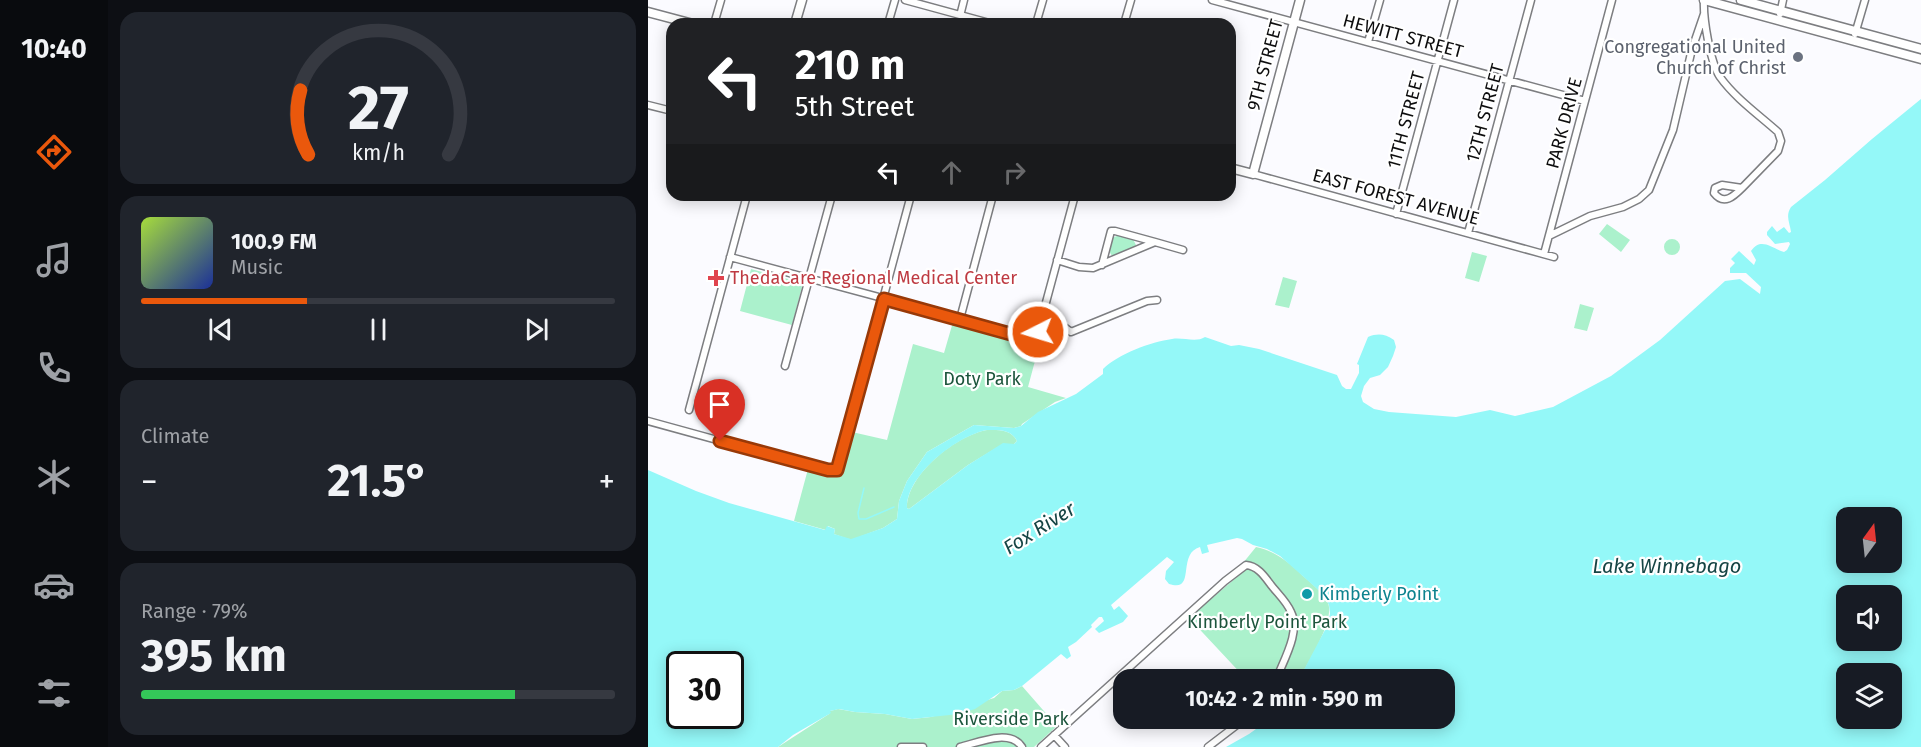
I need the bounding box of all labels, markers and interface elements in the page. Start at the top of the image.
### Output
street label: HEWITT STREET [1340,9,1466,63]
street label: 9TH STREET [1242,16,1288,113]
text: 10:40 [21,33,87,65]
place label: Congregational United Church of Christ [1604,36,1786,79]
text: 210 m [795,40,905,90]
icon: left [696,42,774,120]
marker: Congregational United Church of Christ [1791,50,1805,64]
street label: 12TH STREET [1461,61,1509,165]
street label: 11TH STREET [1382,68,1430,171]
text: 27 [348,71,408,146]
street label: PARK DRIVE [1541,75,1587,171]
text: 5th Street [795,91,914,123]
icon: directions [33,131,75,173]
text: km/h [351,140,405,166]
icon: left [872,156,905,189]
icon: ahead [935,156,968,189]
icon: right [998,156,1031,189]
street label: EAST FOREST AVENUE [1310,164,1482,230]
text: 100.9 FM [231,228,317,255]
icon: music [33,239,75,281]
text: Music [231,255,283,279]
place label: ThedaCare Regional Medical Center [730,267,1017,289]
marker: ThedaCare Regional Medical Center [707,269,725,287]
position arrow [1006,300,1070,364]
icon: previous [204,313,237,346]
icon: pause [362,313,395,346]
icon: next [520,313,553,346]
icon: phone [33,347,75,389]
park label: Doty Park [943,368,1022,390]
pin [694,379,745,441]
icon: arrive [703,388,736,421]
text: Climate [141,424,209,448]
text: 21.5° [327,454,429,508]
icon: climate [33,456,75,498]
text: − [141,462,158,502]
text: + [599,462,615,502]
water label: Fox River [999,496,1081,559]
north arrow [1836,507,1902,573]
map controls [1836,507,1902,729]
water label: Lake Winnebago [1593,554,1741,578]
icon: car [33,564,75,606]
place label: Kimberly Point [1319,583,1439,605]
button: sound [1836,585,1902,651]
marker: Kimberly Point [1300,587,1314,601]
text: Range · 79% [141,599,247,623]
park label: Kimberly Point Park [1187,611,1348,633]
text: 395 km [141,629,287,683]
speed limit sign: 30 [666,651,744,729]
button: layers [1836,663,1902,729]
icon: filters [33,672,75,714]
text: 10:42 · 2 min · 590 m [1185,685,1383,712]
park label: Riverside Park [953,708,1070,730]

